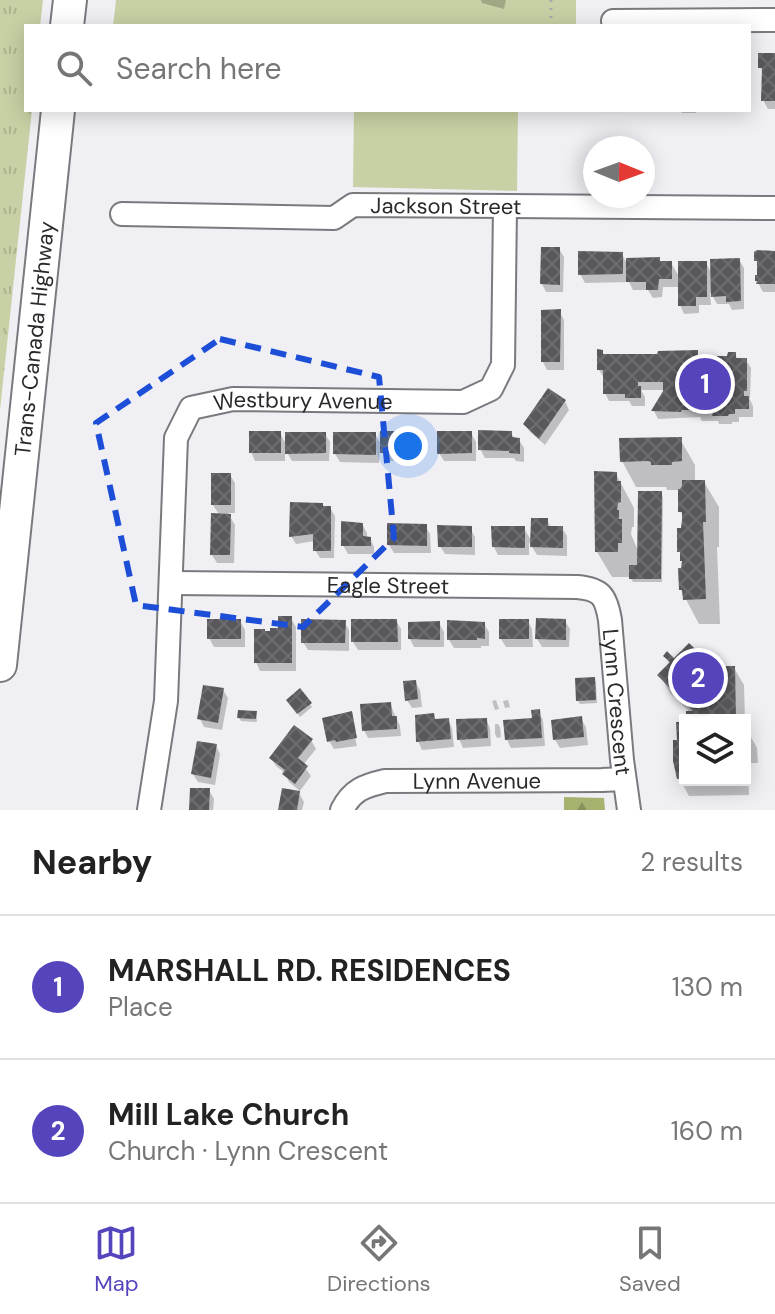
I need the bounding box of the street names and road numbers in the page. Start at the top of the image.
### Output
street label: Jackson Street [370,191,522,221]
street label: Trans-Canada Highway [7,220,61,458]
street label: Westbury Avenue [211,385,393,417]
street label: Eagle Street [327,570,449,600]
street label: Lynn Crescent [596,628,638,777]
street label: Lynn Avenue [413,766,541,795]

